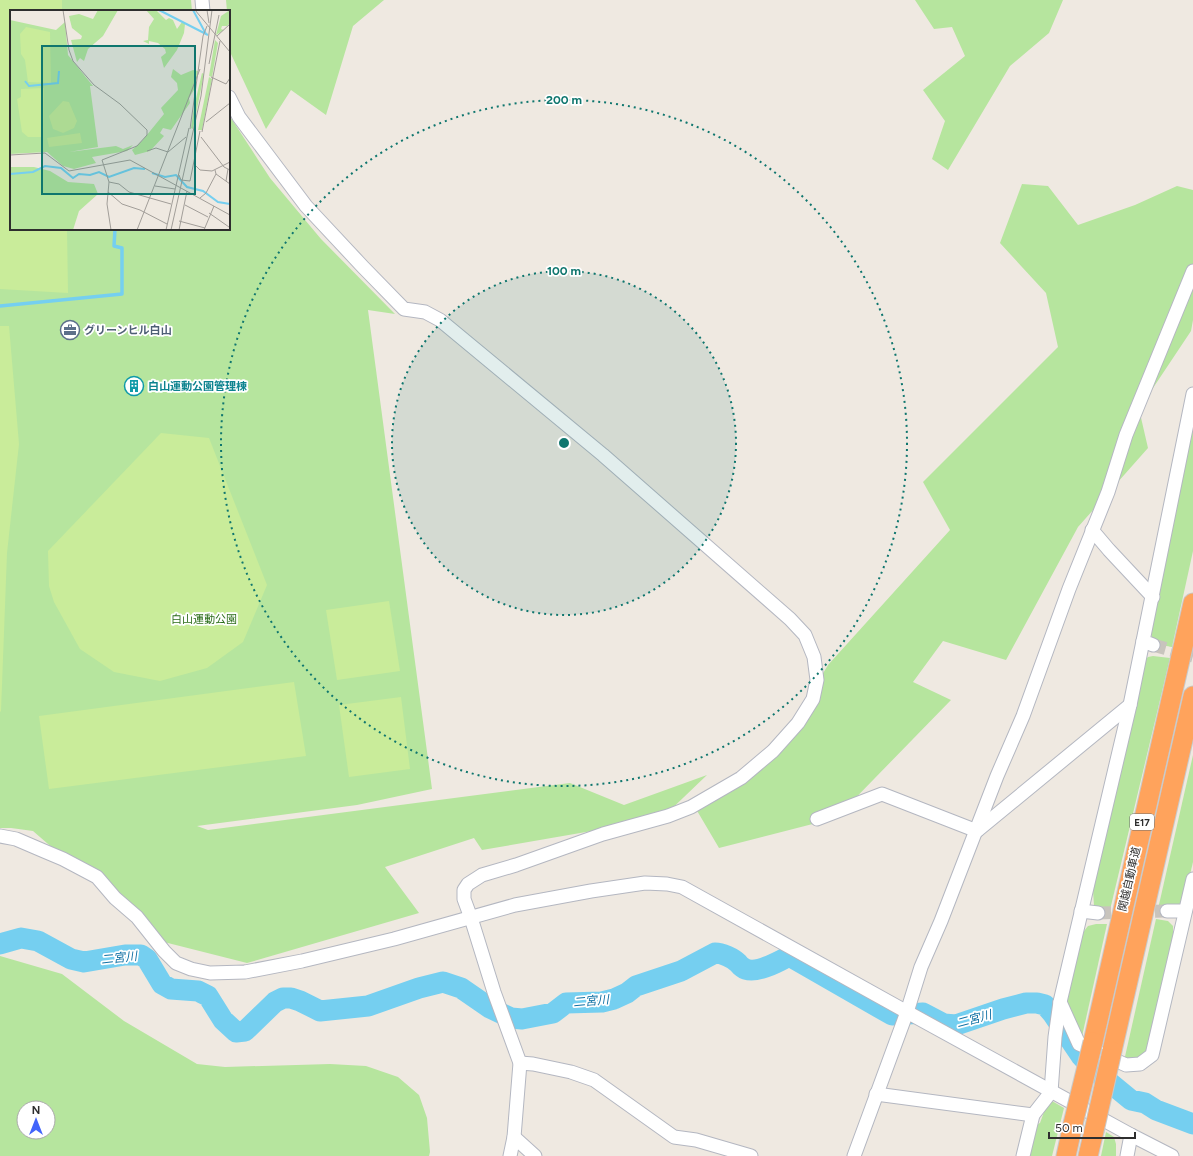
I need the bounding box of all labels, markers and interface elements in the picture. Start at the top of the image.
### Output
inset map [10,10,230,230]
text: 200 m [546,93,582,107]
text: 100 m [547,264,581,278]
office icon: グリーンヒル白山 [59,319,81,341]
place label: グリーンヒル白山 [84,324,171,337]
building icon: 白山運動公園管理棟 [123,375,145,397]
place label: 白山運動公園管理棟 [148,380,247,393]
centre of rings [557,436,571,450]
park label: 白山運動公園 [171,613,237,626]
road number: E17 [1130,814,1154,830]
street label: 関越自動車道 [1116,845,1143,913]
water label: 二宮川 [100,949,140,967]
water label: 二宮川 [572,992,612,1010]
water label: 二宮川 [955,1007,995,1030]
north arrow [16,1100,56,1140]
text: N [32,1104,40,1117]
scale bar [1049,1114,1135,1140]
text: 50 m [1055,1121,1083,1135]

